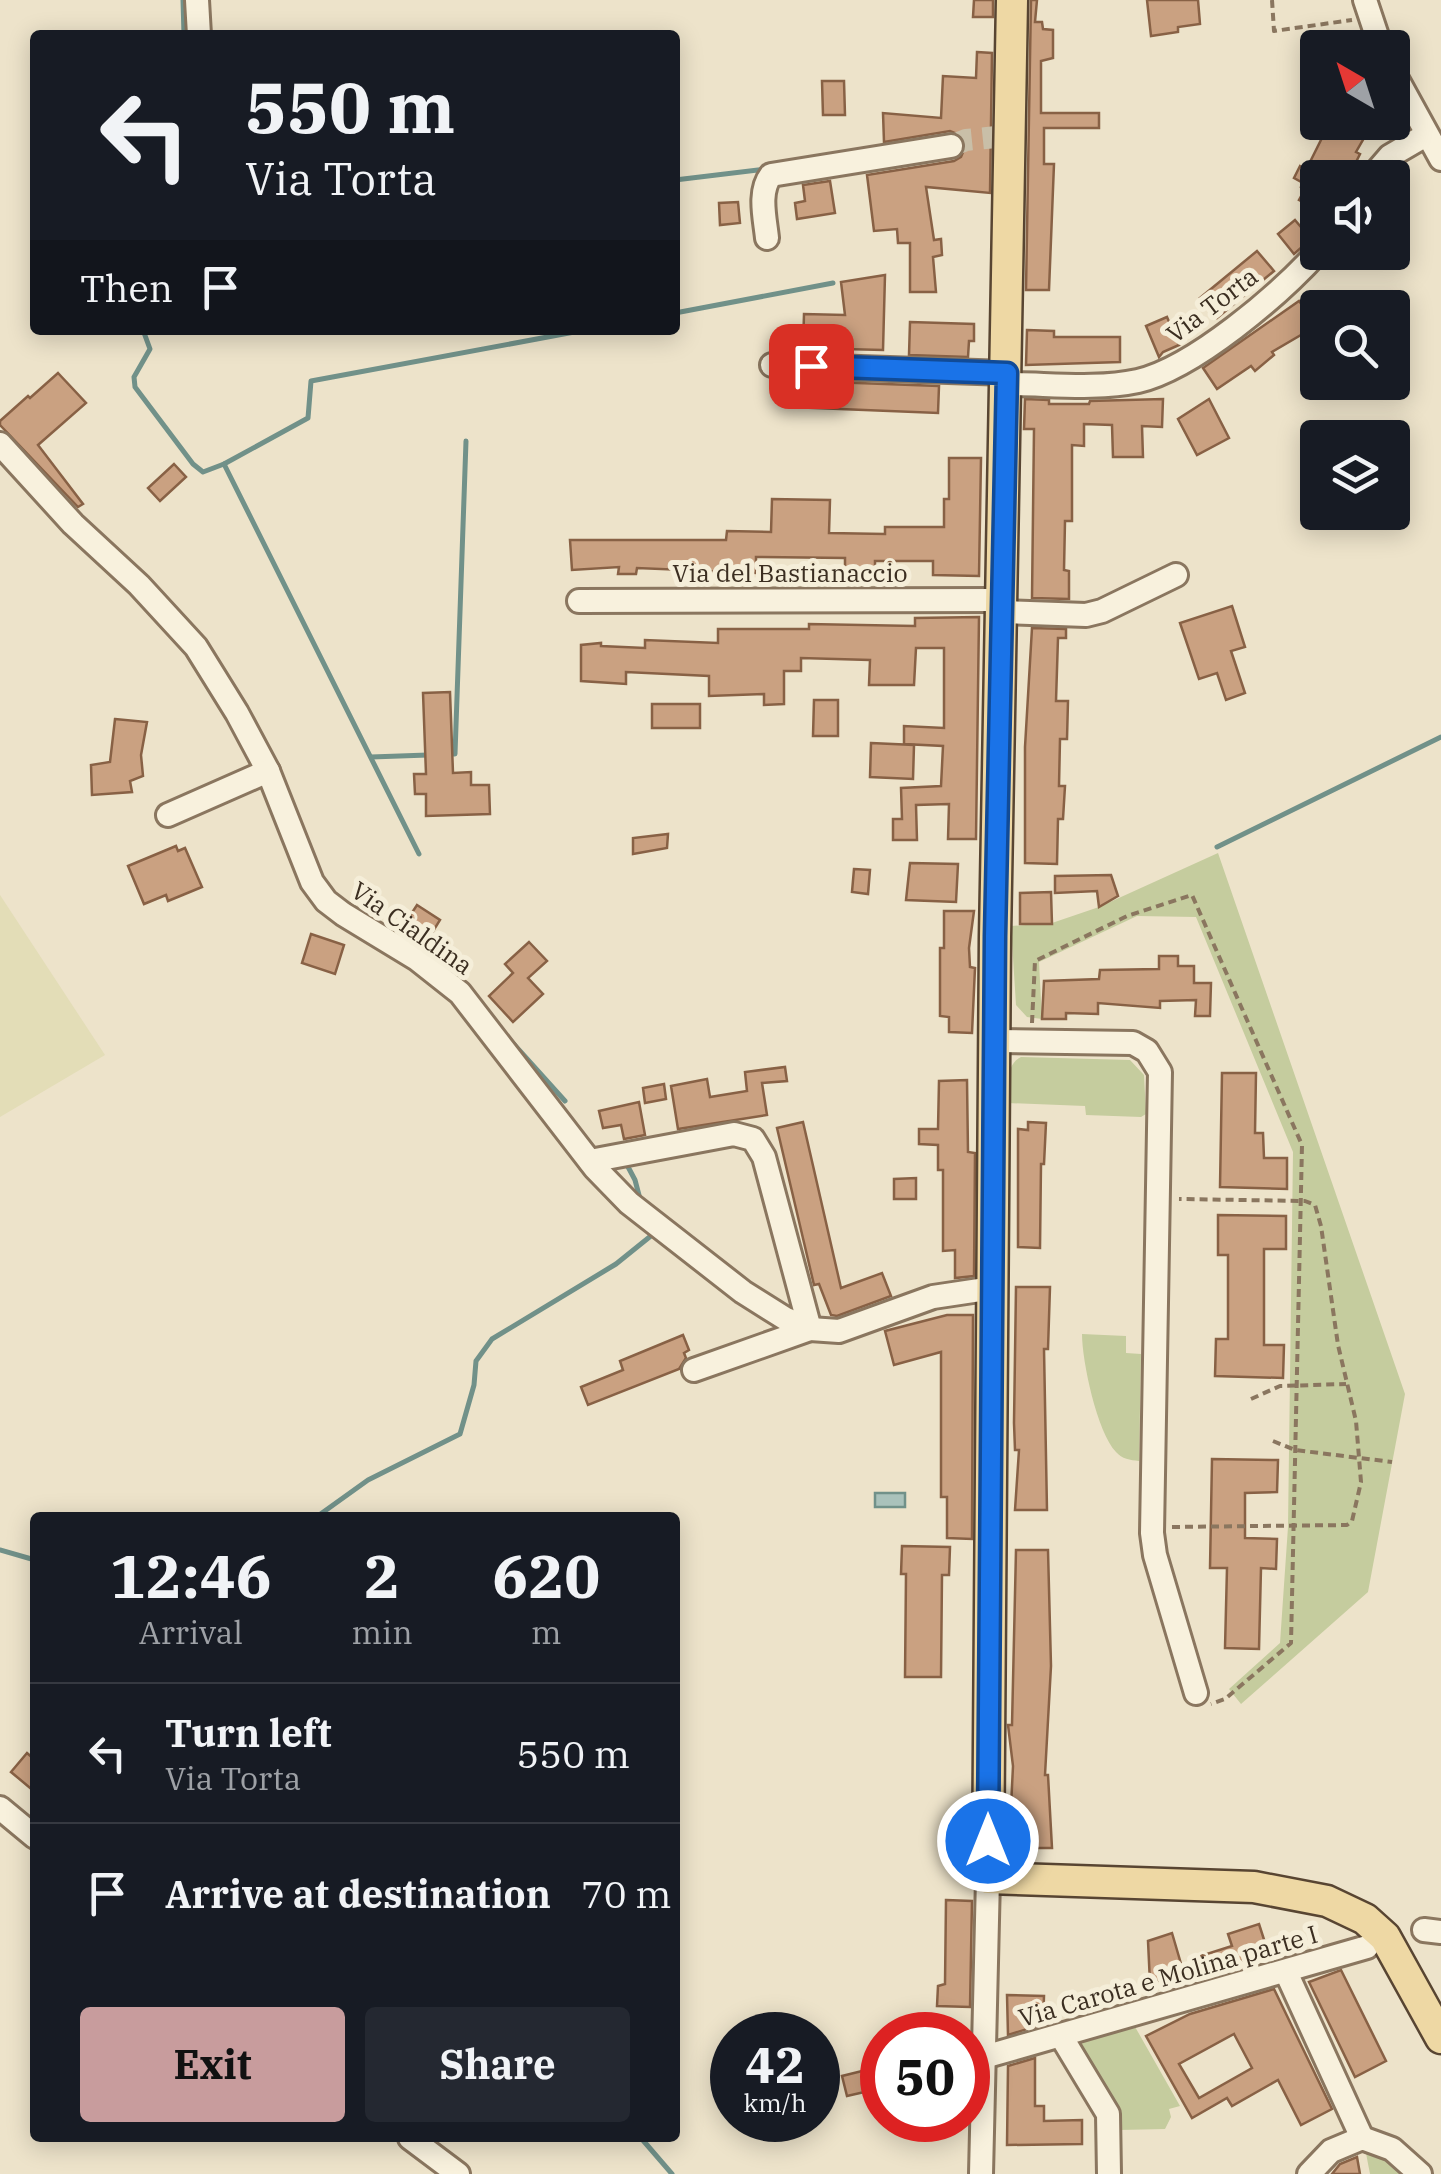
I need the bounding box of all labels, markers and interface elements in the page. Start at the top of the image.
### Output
north arrow [1300,30,1410,140]
map controls [1300,30,1410,530]
text: 550 m [245,61,455,152]
icon: left [80,70,210,200]
text: Via Torta [245,149,437,207]
button: sound [1300,160,1410,270]
street label: Via Torta [1159,259,1264,350]
icon: arrive [193,260,248,315]
text: Then [80,263,173,312]
button: search [1300,290,1410,400]
pin [769,324,854,409]
icon: arrive [784,339,839,394]
button: layers [1300,420,1410,530]
street label: Via del Bastianaccio [672,556,908,589]
street label: Via Cialdina [345,874,480,982]
text: 12:46 [110,1536,272,1615]
text: 2 [364,1536,400,1615]
text: 620 [492,1536,600,1615]
text: Arrival [139,1611,243,1653]
text: min [352,1611,413,1653]
text: m [531,1611,562,1653]
text: Turn left [165,1708,332,1757]
icon: left [80,1726,135,1781]
text: 550 m [517,1729,630,1778]
text: Via Torta [165,1757,301,1799]
position arrow [936,1789,1040,1893]
icon: arrive [80,1866,135,1921]
text: Arrive at destination [165,1869,551,1918]
text: 70 m [581,1869,672,1918]
street label: Via Carota e Molina parte I [1014,1917,1321,2034]
button: Exit [80,2007,345,2122]
button: Share [365,2007,630,2122]
speed limit sign: 50 [860,2012,990,2142]
text: 42 [745,2032,805,2097]
text: km/h [743,2086,807,2119]

